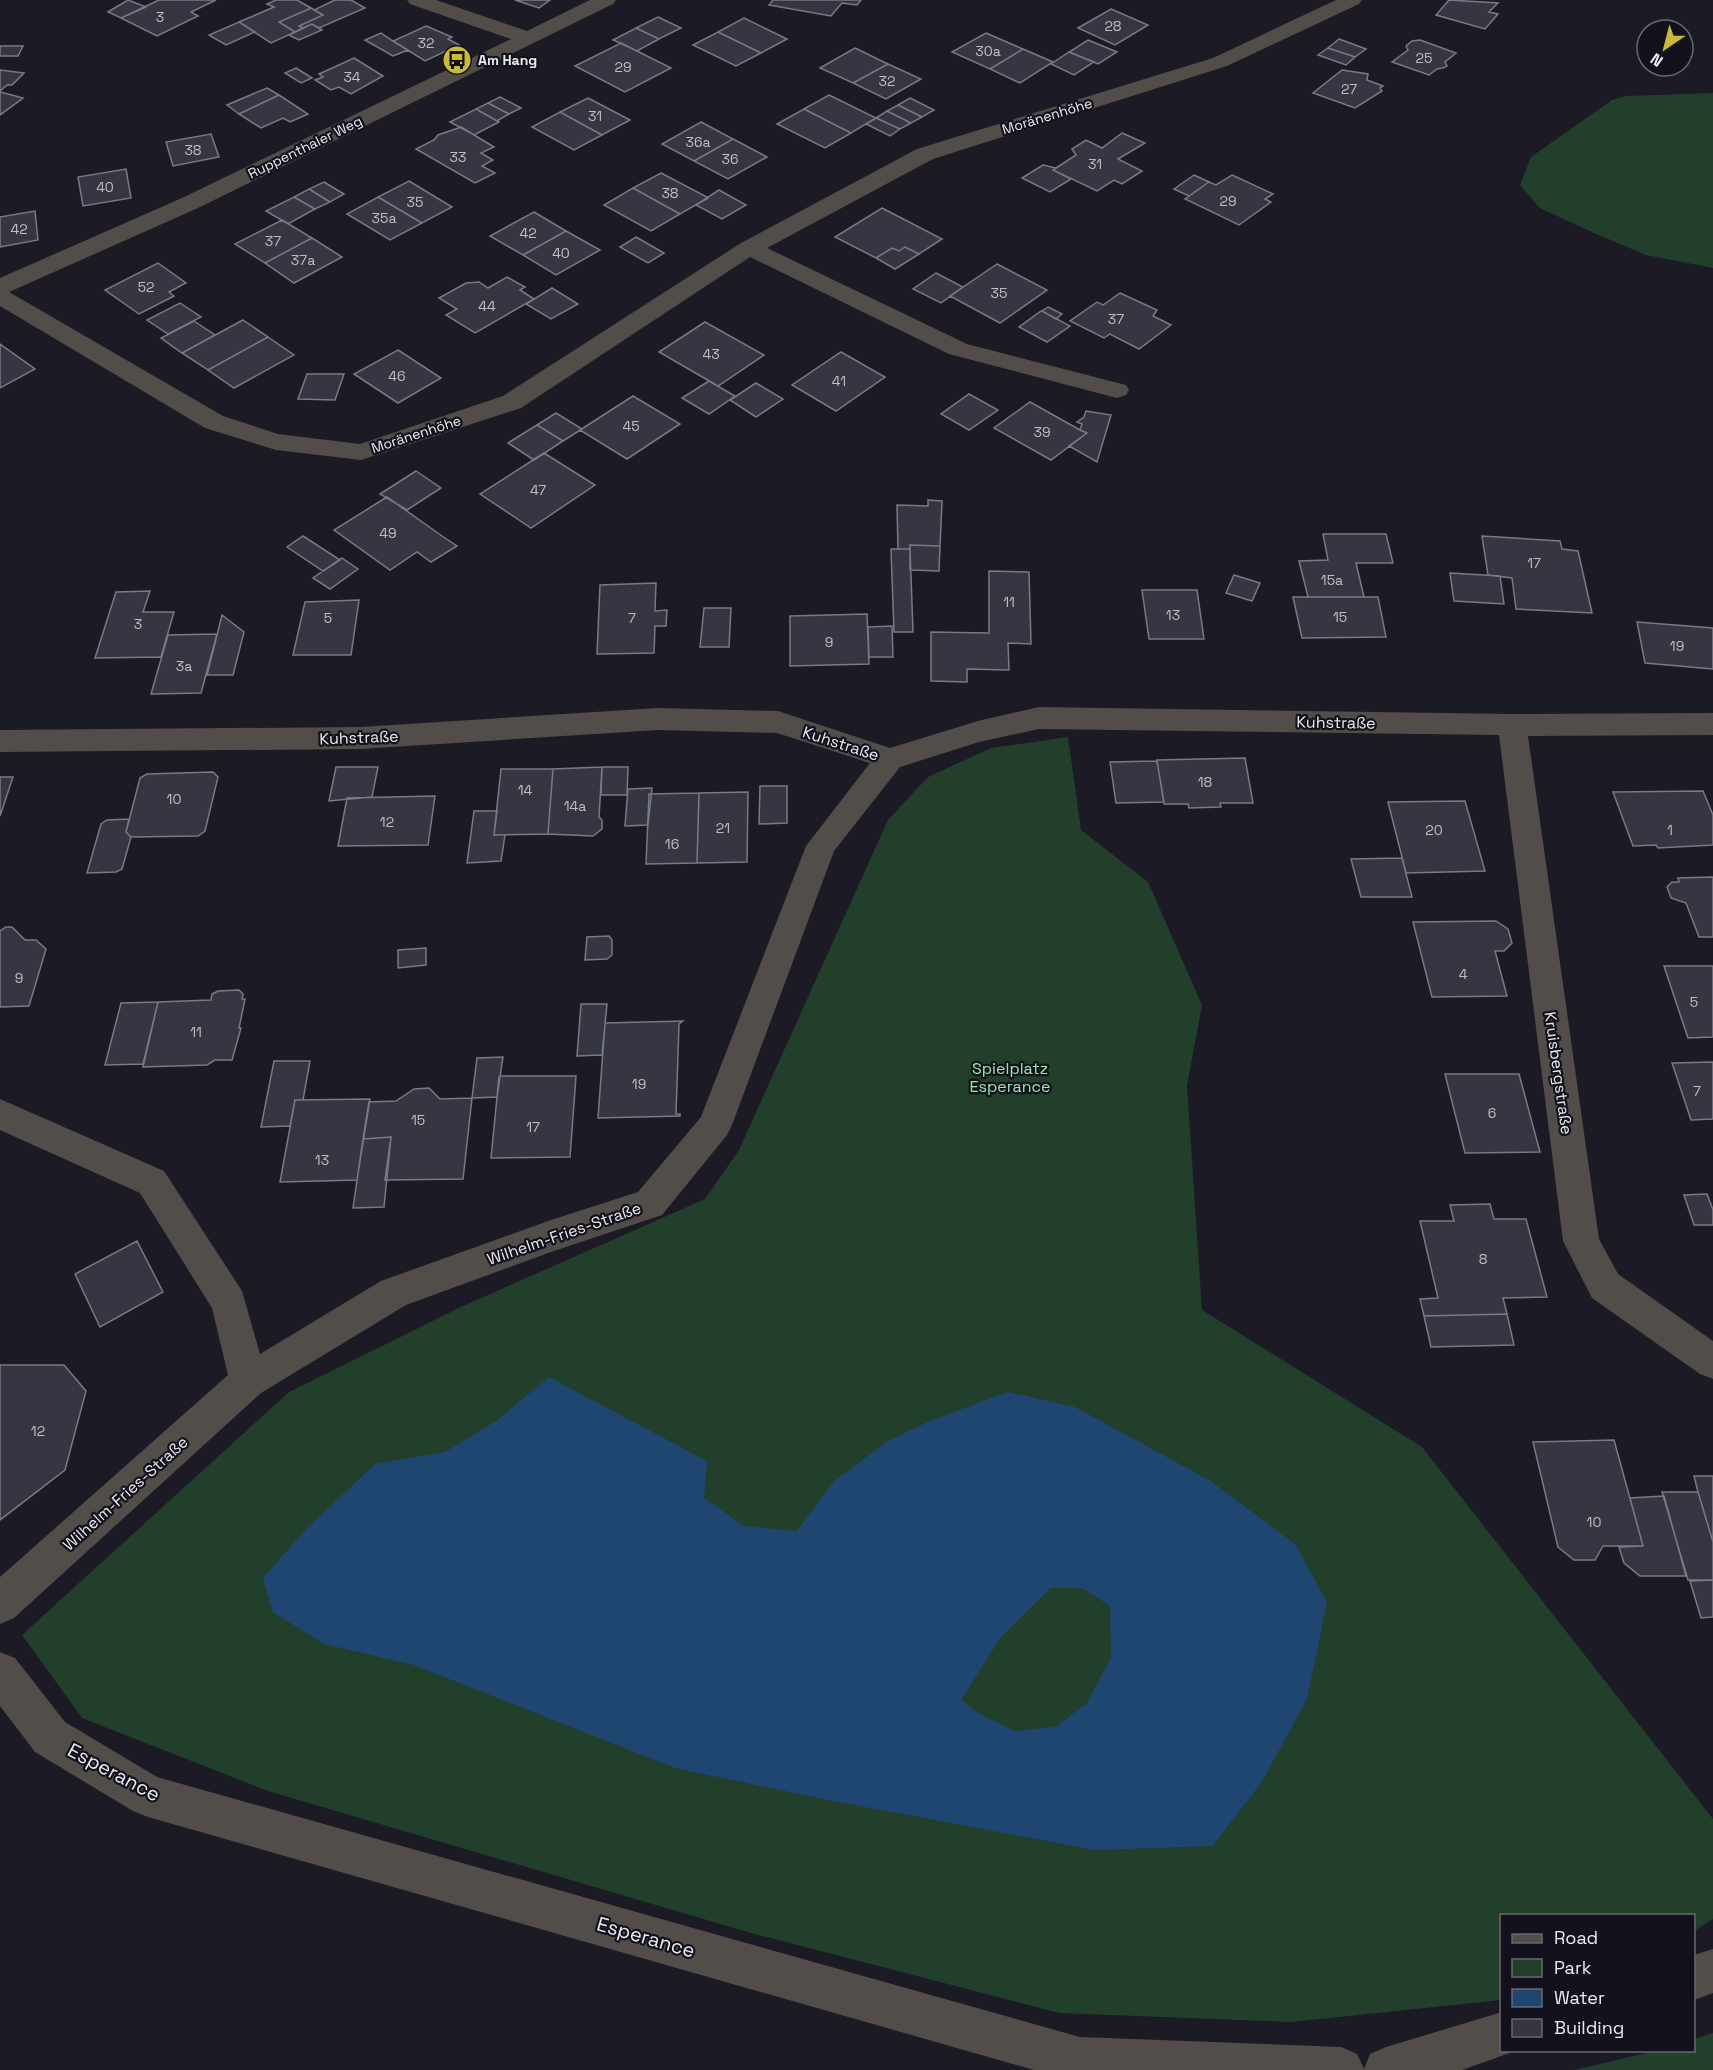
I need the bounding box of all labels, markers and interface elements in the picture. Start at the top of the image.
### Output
house number: 3 [156,8,164,26]
house number: 28 [1104,17,1122,35]
north arrow [1635,18,1695,78]
house number: 32 [418,34,434,52]
house number: 30a [975,42,1001,60]
bus stop icon: Am Hang [441,44,473,76]
text: N [1646,48,1667,72]
house number: 25 [1416,49,1432,67]
place label: Am Hang [478,51,537,69]
house number: 29 [615,58,631,76]
house number: 34 [343,68,361,86]
house number: 32 [879,72,895,90]
house number: 27 [1341,80,1357,98]
street label: Moränenhöhe [1000,94,1094,138]
house number: 31 [588,107,602,125]
street label: Ruppenthaler Weg [245,112,365,182]
house number: 36a [685,133,711,151]
house number: 38 [184,141,202,159]
house number: 33 [450,148,466,166]
house number: 36 [721,150,739,168]
house number: 31 [1088,155,1102,173]
house number: 40 [96,178,114,196]
house number: 38 [661,184,679,202]
house number: 29 [1220,192,1236,210]
house number: 35 [407,193,423,211]
house number: 35a [372,209,396,227]
house number: 42 [10,220,28,238]
house number: 42 [519,224,537,242]
house number: 37 [265,232,281,250]
house number: 40 [552,244,570,262]
house number: 37a [291,251,315,269]
house number: 52 [138,278,154,296]
house number: 35 [991,284,1007,302]
house number: 44 [478,297,496,315]
house number: 37 [1108,310,1124,328]
house number: 43 [702,345,720,363]
house number: 46 [388,367,406,385]
house number: 41 [832,372,846,390]
street label: Moränenhöhe [369,411,463,457]
house number: 45 [622,417,640,435]
house number: 39 [1033,423,1051,441]
house number: 47 [530,481,546,499]
house number: 49 [379,524,397,542]
house number: 17 [1527,554,1541,572]
house number: 15a [1321,571,1343,589]
house number: 11 [1003,593,1015,611]
house number: 13 [1166,606,1180,624]
house number: 15 [1333,608,1347,626]
house number: 5 [324,609,332,627]
house number: 7 [628,609,636,627]
house number: 3 [134,615,142,633]
house number: 9 [825,633,833,651]
house number: 19 [1670,637,1684,655]
house number: 3a [176,657,192,675]
street label: Kuhstraße [1296,711,1376,734]
street label: Kuhstraße [800,721,882,766]
street label: Kuhstraße [319,726,399,749]
house number: 18 [1198,773,1213,791]
house number: 14 [518,781,533,799]
house number: 10 [167,790,181,808]
house number: 14a [564,797,586,815]
house number: 12 [380,813,394,831]
house number: 21 [716,819,730,837]
house number: 20 [1425,821,1443,839]
house number: 1 [1667,821,1673,839]
house number: 16 [665,835,679,853]
house number: 4 [1459,965,1468,983]
house number: 9 [15,969,23,987]
house number: 5 [1690,993,1698,1011]
street label: Kruisbergstraße [1539,1010,1578,1136]
house number: 11 [190,1023,202,1041]
park label: Spielplatz Esperance [969,1058,1051,1097]
house number: 19 [632,1075,646,1093]
house number: 7 [1693,1082,1701,1100]
house number: 6 [1488,1104,1496,1122]
house number: 15 [411,1111,425,1129]
house number: 17 [526,1118,540,1136]
house number: 13 [315,1151,329,1169]
street label: Wilhelm-Fries-Straße [484,1197,644,1270]
house number: 8 [1479,1250,1488,1268]
house number: 12 [31,1422,45,1440]
street label: Wilhelm-Fries-Straße [58,1432,192,1555]
house number: 10 [1587,1513,1601,1531]
street label: Esperance [63,1737,165,1807]
street label: Esperance [594,1911,698,1963]
legend [1500,1914,1695,2052]
text: Road [1554,1926,1598,1949]
text: Park [1554,1956,1592,1979]
text: Water [1554,1986,1605,2009]
text: Building [1554,2016,1624,2039]

